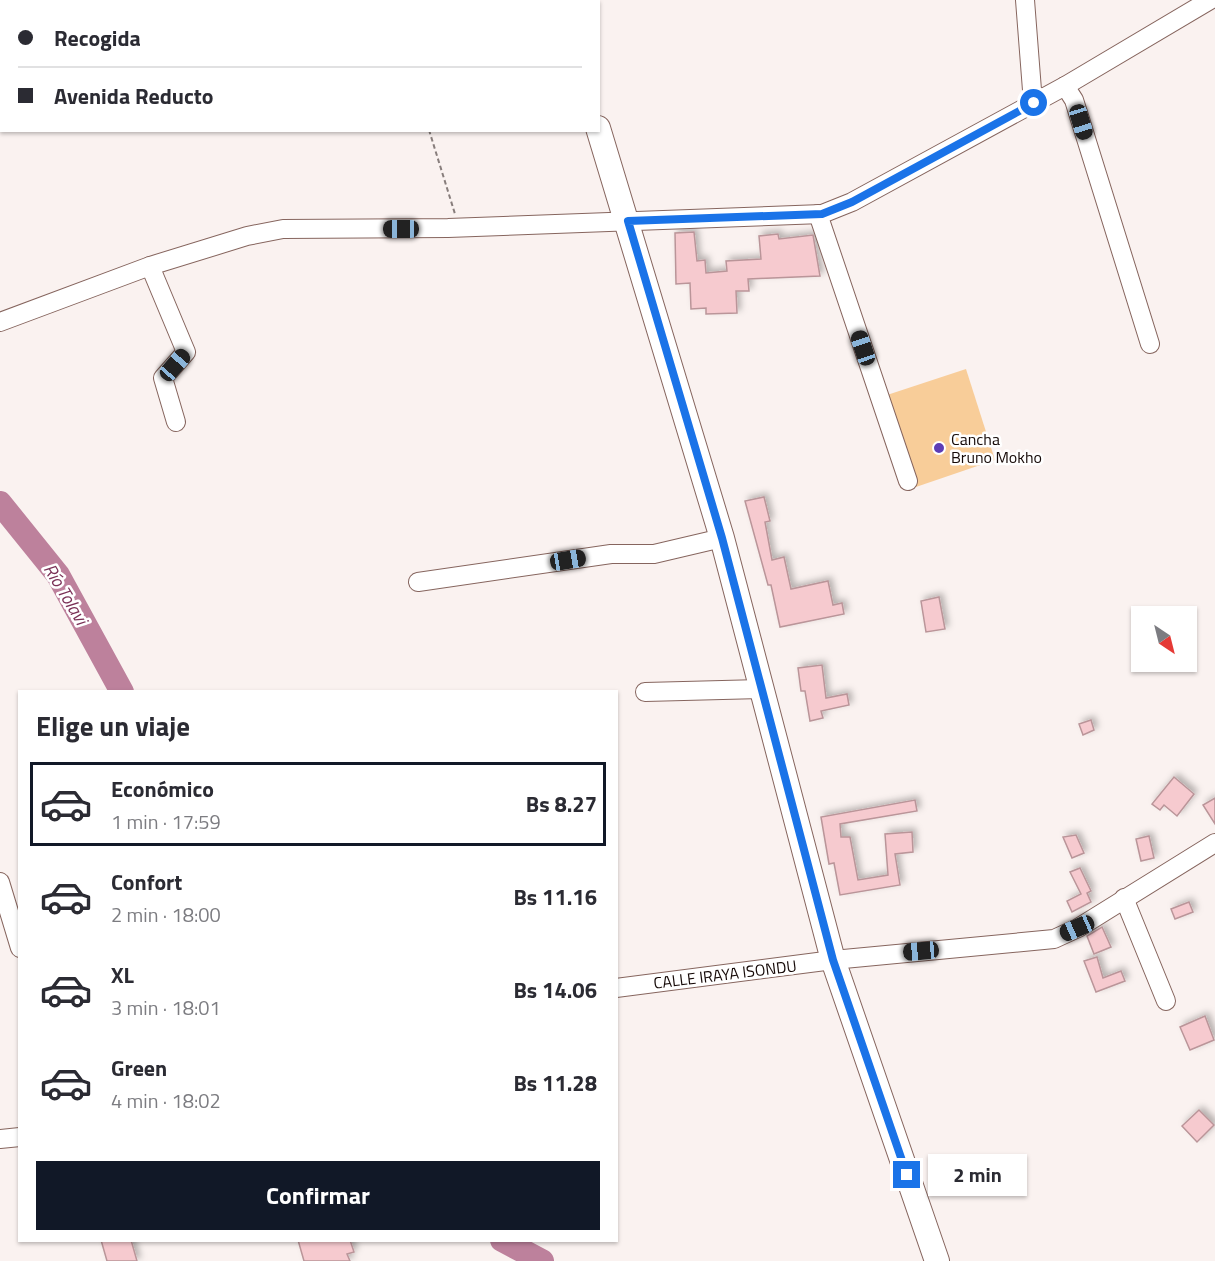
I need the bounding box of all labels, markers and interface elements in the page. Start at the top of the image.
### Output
text: Recogida [54,21,141,55]
text: Avenida Reducto [54,79,213,113]
route start [1020,89,1047,116]
car [1067,102,1095,142]
car [383,220,419,238]
car [849,328,877,368]
car [156,346,194,384]
place label: Cancha Bruno Mokho [951,427,1042,469]
marker: Cancha Bruno Mokho [932,441,946,455]
car [549,548,587,572]
water label: Río Tolavi [37,558,96,632]
north arrow [1131,606,1197,672]
map controls [1131,606,1197,672]
text: Elige un viaje [36,705,190,746]
text: Económico [111,772,214,806]
icon: car [39,777,93,831]
text: Bs 8.27 [526,787,597,821]
text: 1 min · 17:59 [111,806,221,837]
text: Confort [111,865,182,899]
icon: car [39,870,93,924]
text: Bs 11.16 [513,880,597,914]
text: 2 min · 18:00 [111,899,221,930]
car [1057,912,1097,944]
car [902,940,940,962]
street label: CALLE IRAYA ISONDU [652,953,798,995]
text: XL [111,958,134,992]
icon: car [39,963,93,1017]
text: Bs 14.06 [513,973,597,1007]
text: 3 min · 18:01 [111,992,221,1023]
text: Green [111,1051,167,1085]
icon: car [39,1056,93,1110]
text: Bs 11.28 [513,1066,597,1100]
text: 4 min · 18:02 [111,1085,221,1116]
callout: 2 min [928,1154,1027,1196]
text: 2 min [953,1159,1002,1190]
button: Confirmar [36,1161,600,1230]
route end [893,1161,920,1188]

